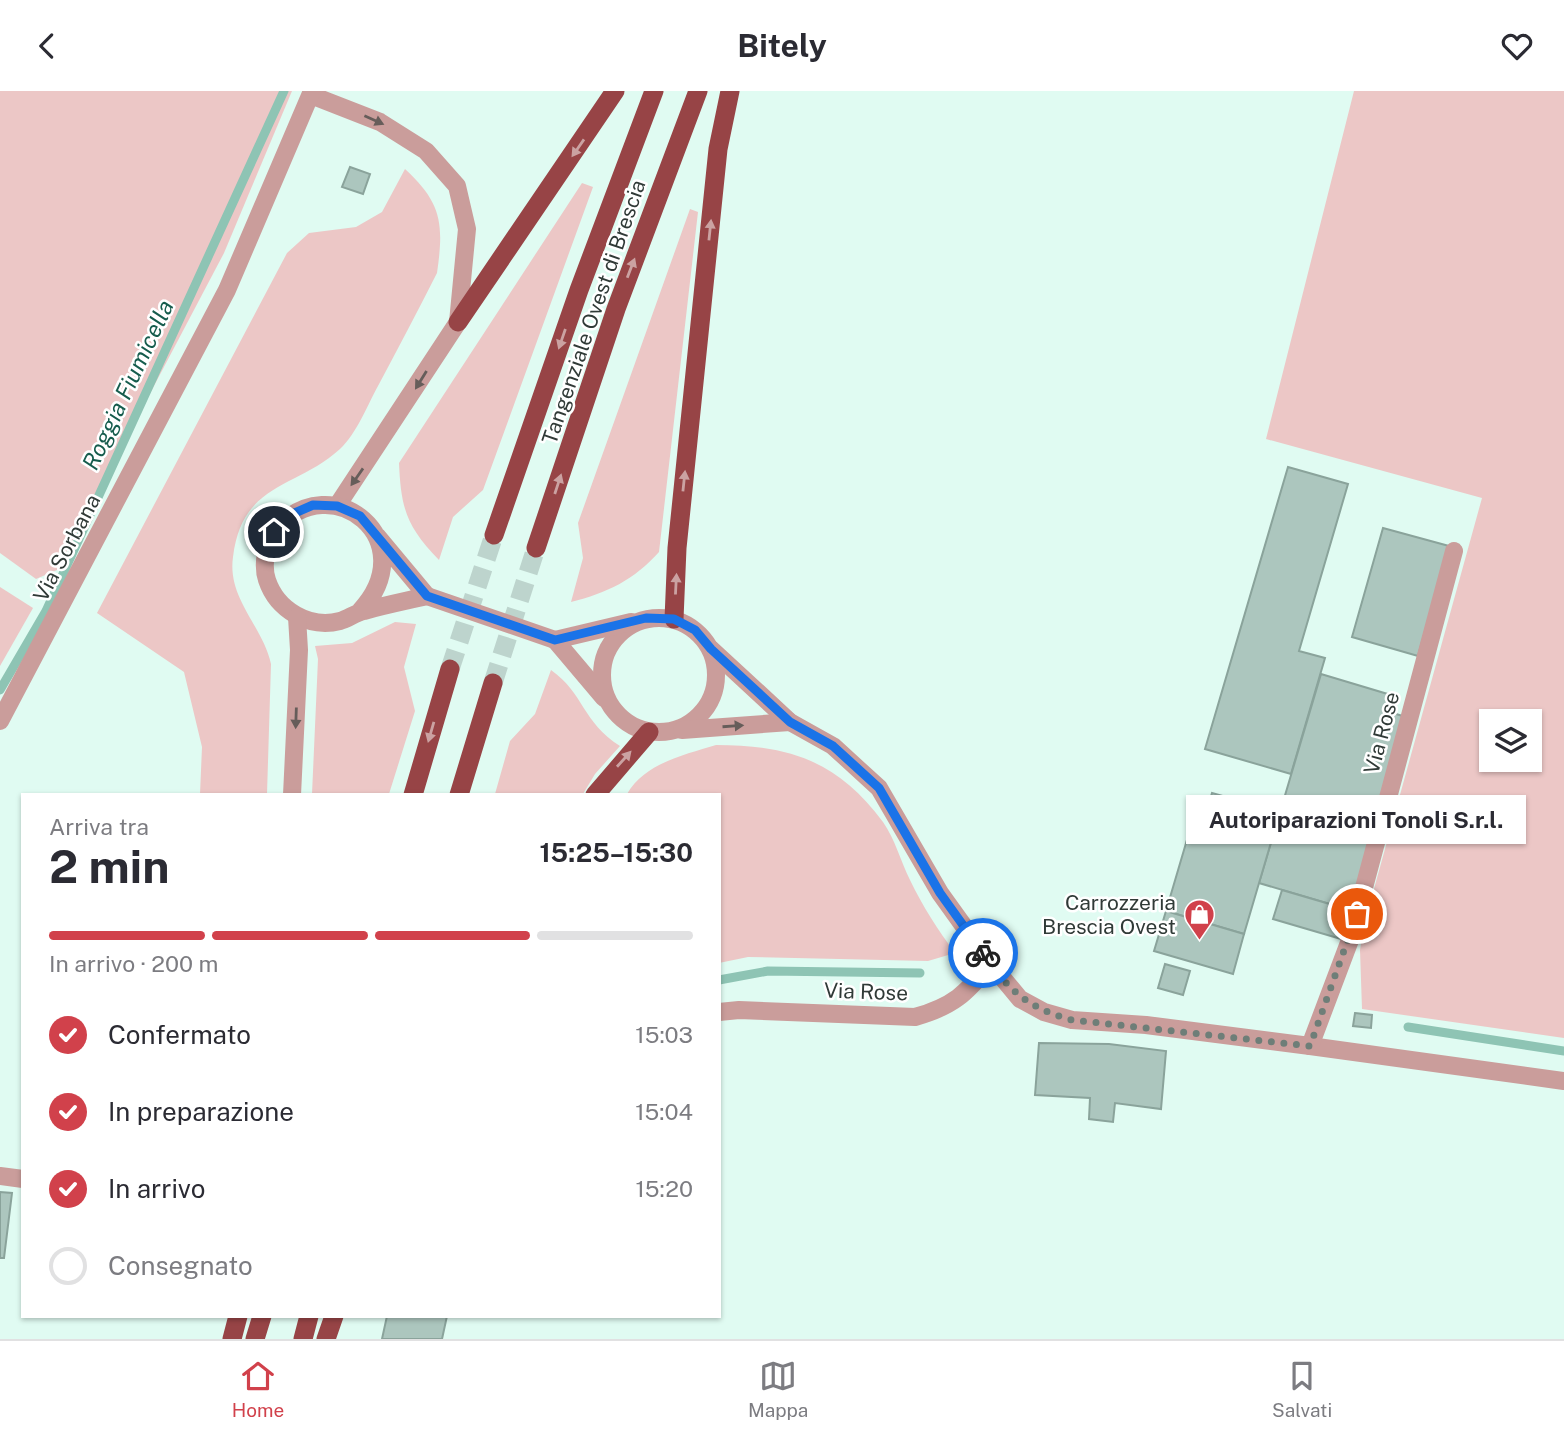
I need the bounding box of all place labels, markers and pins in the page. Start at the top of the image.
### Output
pin [244,502,304,562]
callout: Autoriparazioni Tonoli S.r.l. [1187,795,1527,844]
pin [1327,884,1387,944]
place label: Carrozzeria Brescia Ovest [1042,890,1176,939]
shop icon: Carrozzeria Brescia Ovest [1182,898,1216,942]

